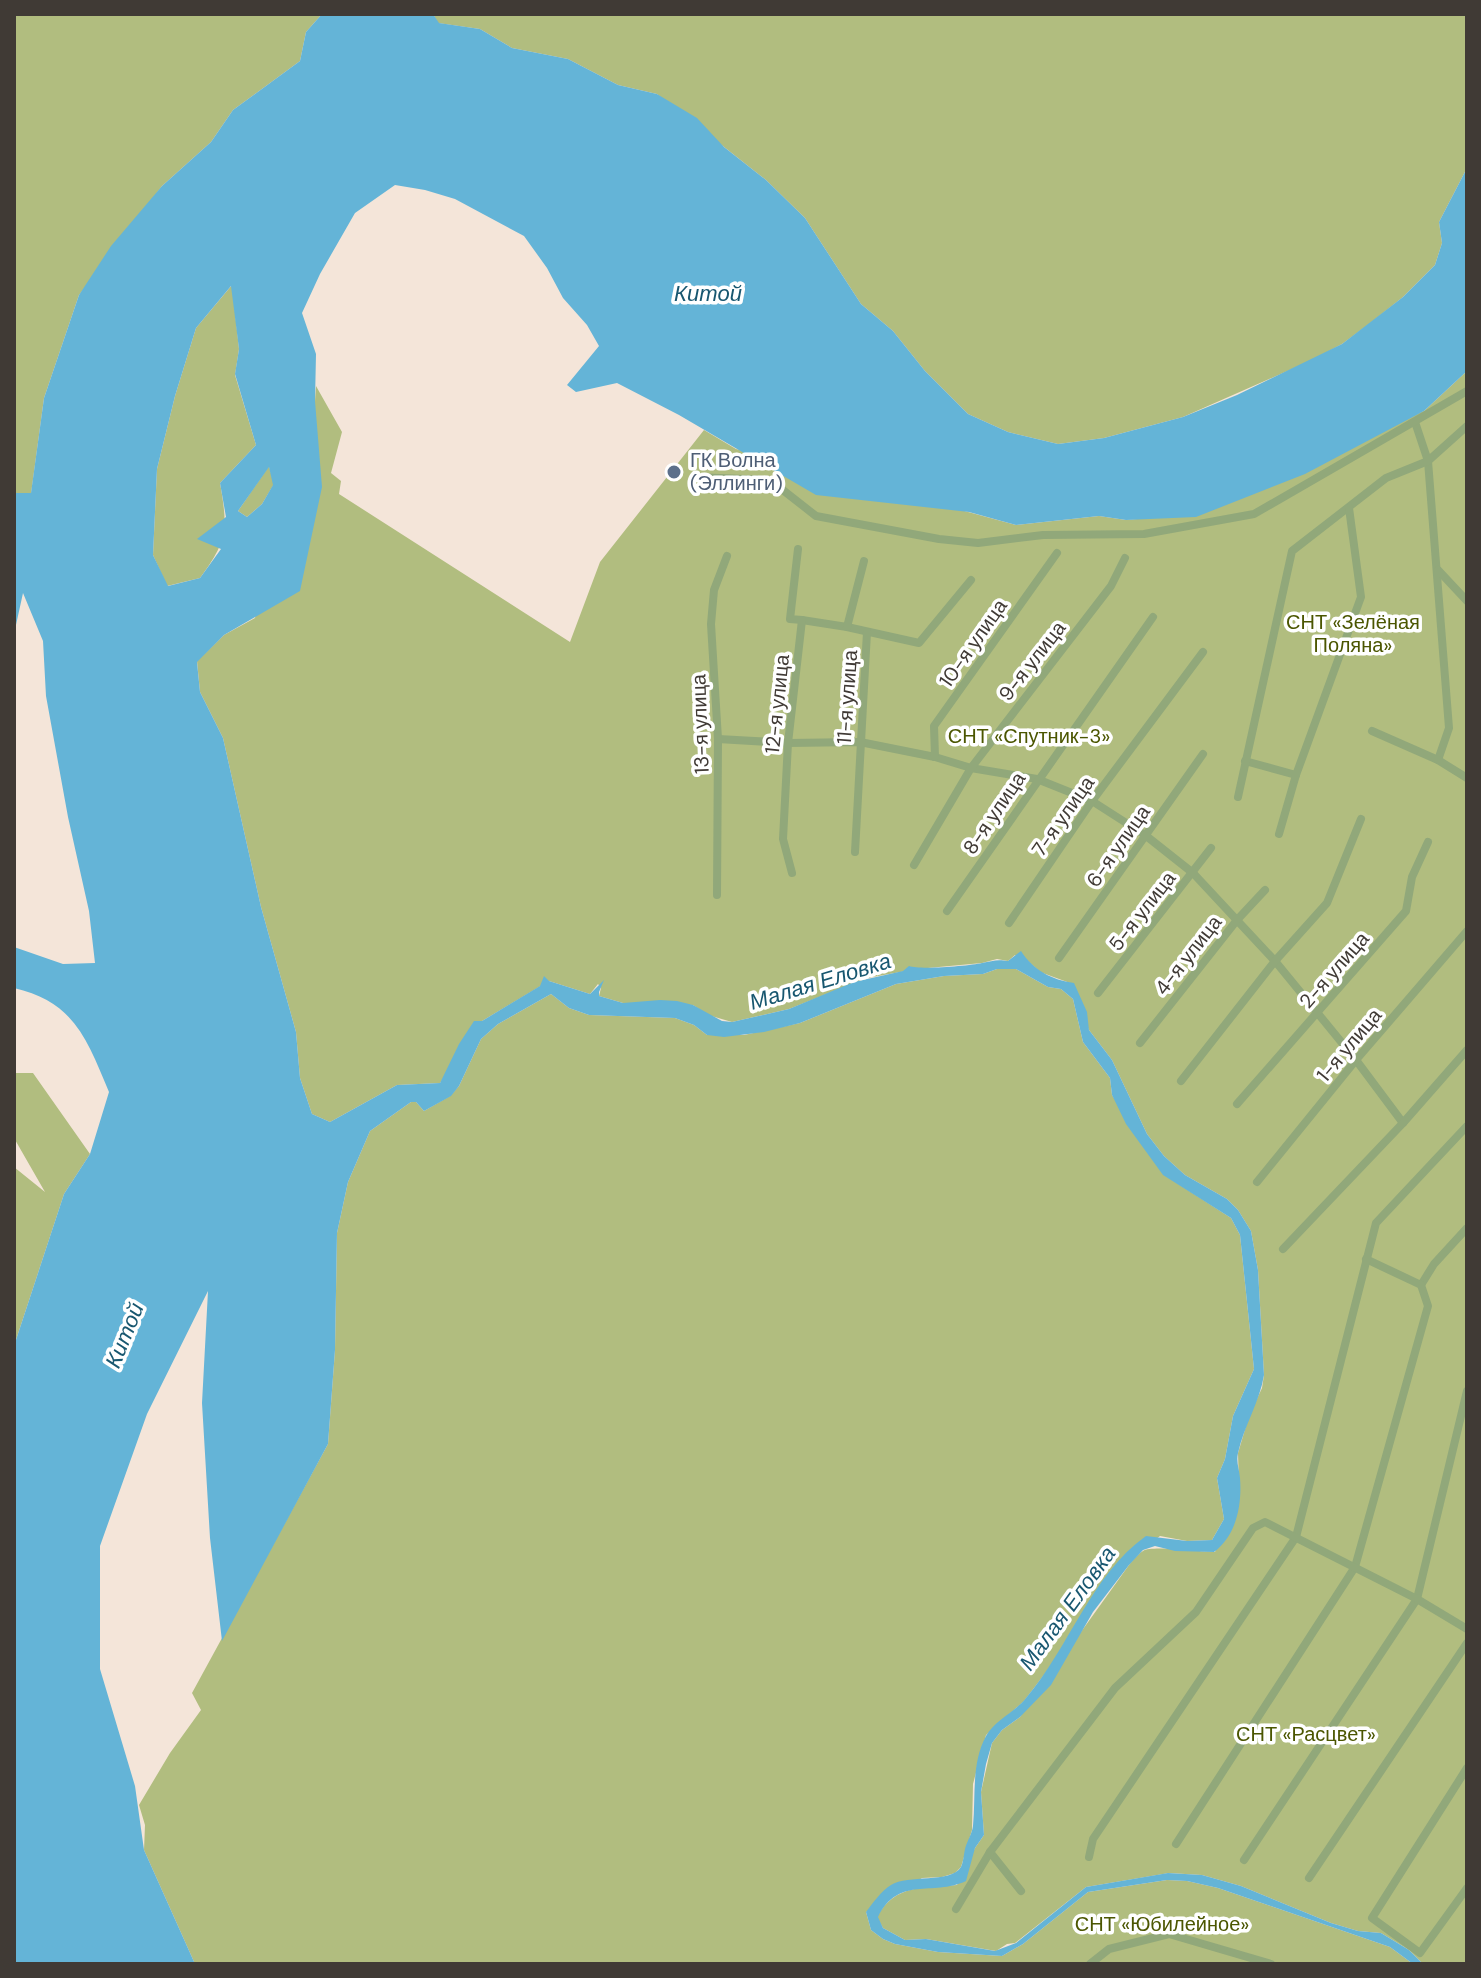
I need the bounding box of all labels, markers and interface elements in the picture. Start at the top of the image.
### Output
water label: Китой [674,279,742,308]
place label: ГК Волна (Эллинги) [690,447,783,496]
marker: ГК Волна (Эллинги) [665,463,683,481]
street label: 10-я улица [933,593,1013,692]
park label: СНТ «Зелёная Поляна» [1286,609,1420,658]
street label: 9-я улица [993,615,1072,706]
street label: 11-я улица [831,648,863,745]
street label: 12-я улица [759,652,795,755]
street label: 13-я улица [685,673,715,774]
park label: СНТ «Спутник-3» [948,723,1110,749]
street label: 8-я улица [957,766,1032,859]
street label: 7-я улица [1026,770,1101,861]
street label: 6-я улица [1080,799,1156,892]
street label: 5-я улица [1103,865,1182,956]
street label: 4-я улица [1149,909,1228,1000]
street label: 2-я улица [1294,926,1375,1014]
water label: Малая Еловка [746,946,894,1017]
street label: 1-я улица [1311,1002,1388,1087]
water label: Китой [98,1298,151,1372]
water label: Малая Еловка [1013,1540,1122,1676]
park label: СНТ «Расцвет» [1236,1721,1376,1747]
park label: СНТ «Юбилейное» [1075,1911,1249,1937]

